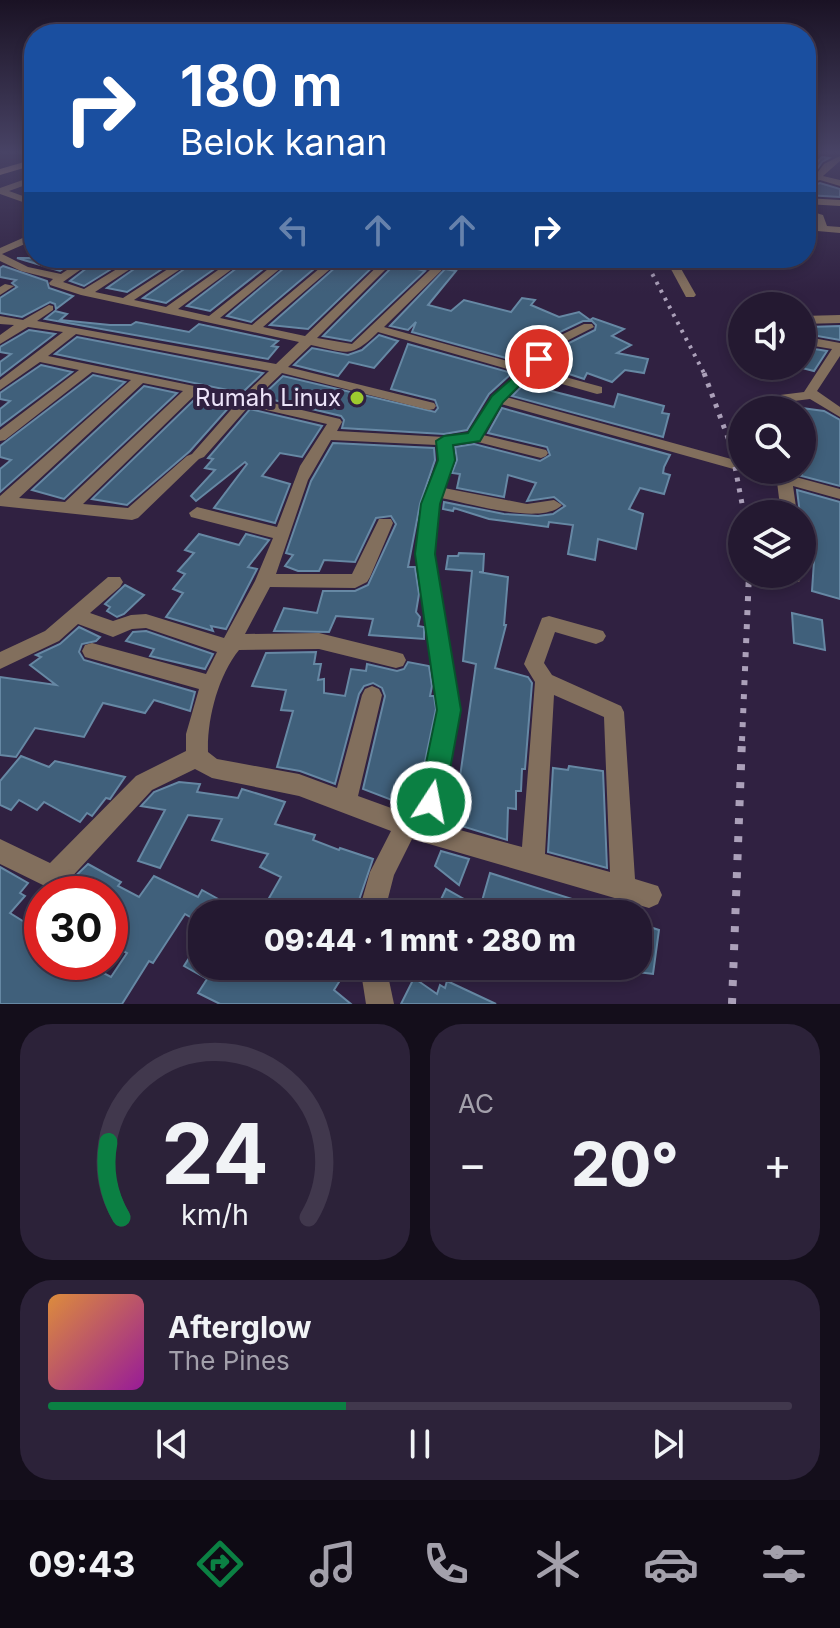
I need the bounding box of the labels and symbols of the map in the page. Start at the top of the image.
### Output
pin [505,325,573,393]
place label: Rumah Linux [195,383,341,412]
marker: Rumah Linux [348,389,366,407]
position arrow [389,760,473,844]
speed limit sign: 30 [24,876,128,980]

